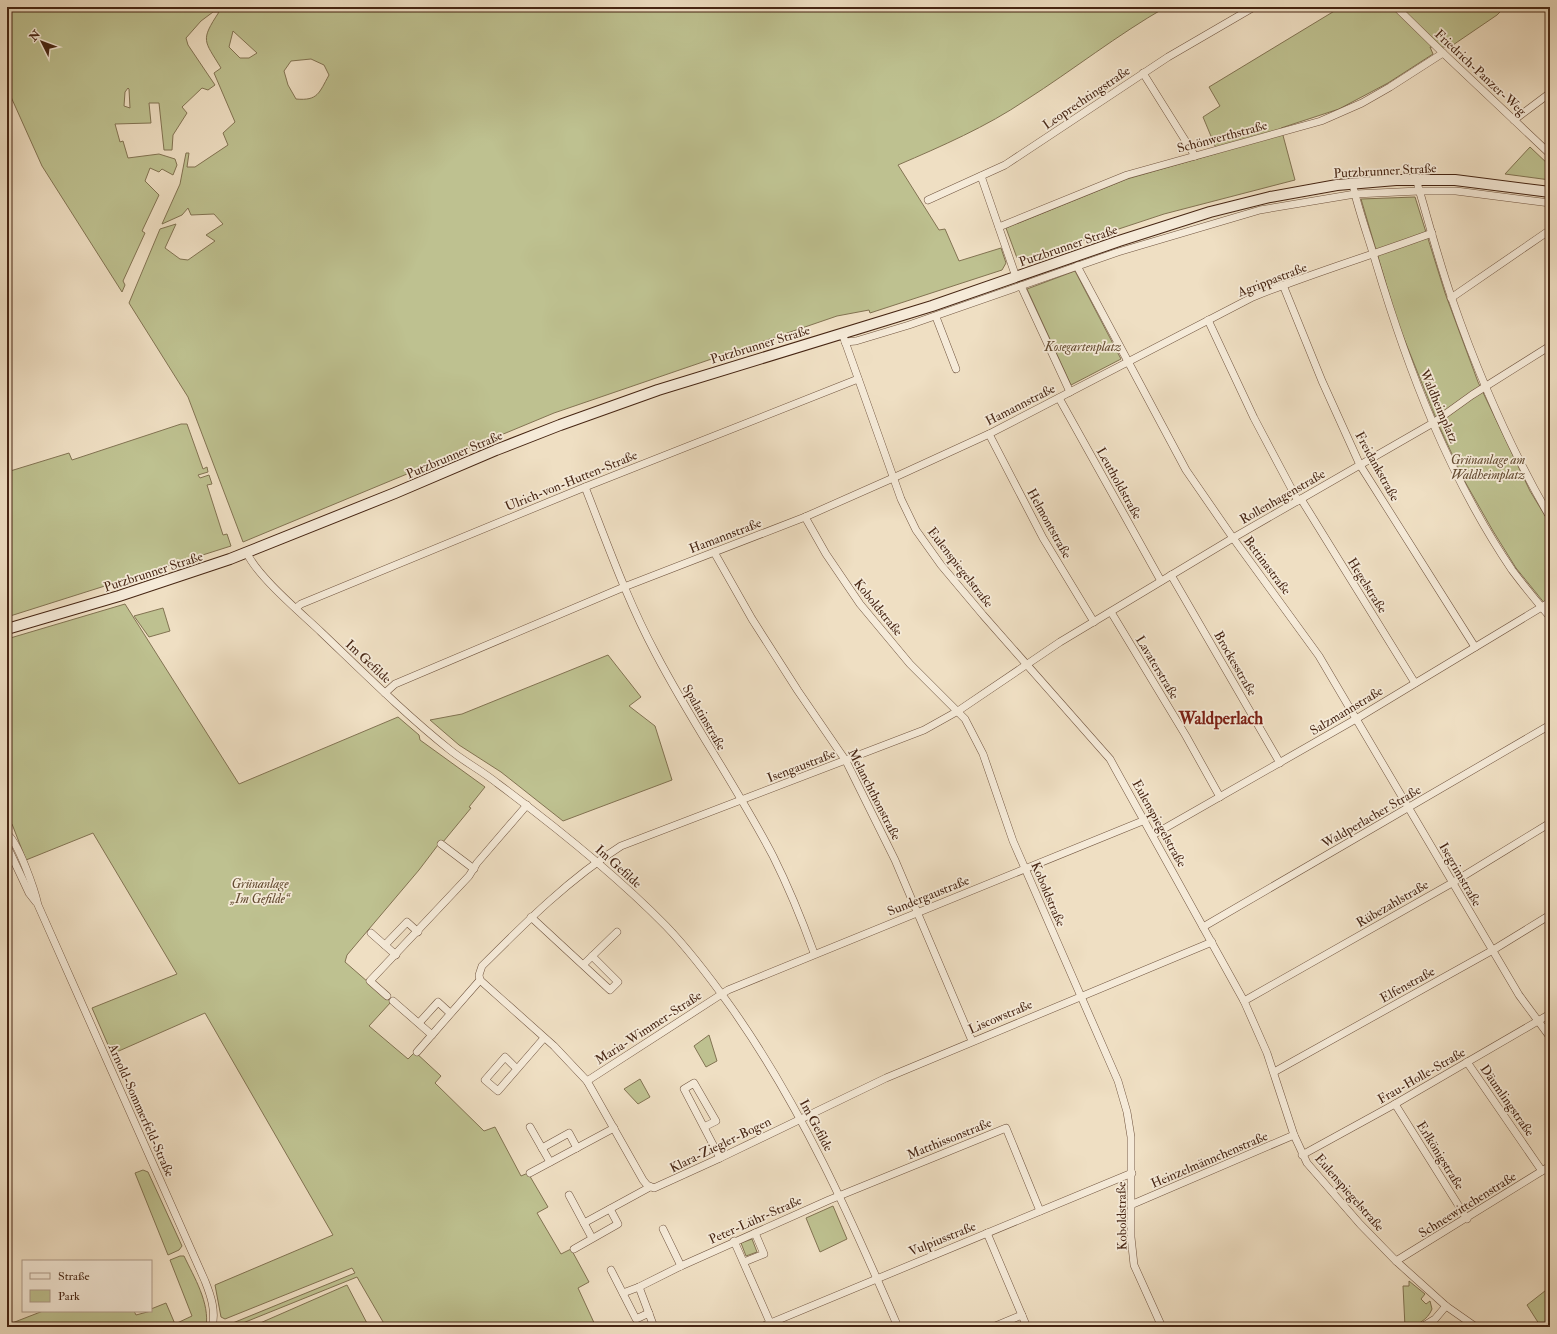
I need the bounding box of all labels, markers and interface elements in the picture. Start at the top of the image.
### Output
north arrow [22,22,62,62]
street label: Friedrich-Panzer-Weg [1431,26,1530,120]
text: N [26,27,44,44]
street label: Leoprechtingstraße [1040,62,1134,134]
street label: Schönwerthstraße [1175,117,1270,157]
street label: Putzbrunner Straße [1333,160,1438,182]
street label: Putzbrunner Straße [1017,221,1120,270]
street label: Agrippastraße [1235,259,1310,302]
street label: Putzbrunner Straße [709,322,813,368]
park label: Kosegartenplatz [1044,339,1122,355]
street label: Waldheimplatz [1415,366,1462,447]
street label: Hamannstraße [983,380,1059,429]
street label: Putzbrunner Straße [404,427,506,482]
street label: Freidankstraße [1351,429,1403,505]
street label: Leutholdstraße [1093,445,1146,523]
street label: Ulrich-von-Hutten-Straße [503,447,640,515]
park label: Grünanlage am Waldheimplatz [1451,452,1526,483]
street label: Rollenhagenstraße [1237,466,1329,528]
street label: Helmontstraße [1023,486,1075,562]
street label: Hamannstraße [687,515,764,557]
street label: Eulenspiegelstraße [923,524,997,612]
street label: Bettinastraße [1240,533,1295,598]
street label: Putzbrunner Straße [102,548,205,596]
street label: Hegelstraße [1344,555,1391,617]
street label: Koboldstraße [850,576,906,640]
street label: Brockesstraße [1210,628,1260,699]
street label: Lavaterstraße [1132,633,1183,703]
street label: Im Gefilde [342,637,395,687]
street label: Spalatinstraße [678,682,730,754]
street label: Salzmannstraße [1307,683,1386,739]
district label: Waldperlach [1178,708,1263,730]
street label: Isengaustraße [765,745,838,786]
street label: Melanchthonstraße [844,746,904,843]
street label: Eulenspiegelstraße [1128,777,1190,871]
street label: Waldperlacher Straße [1318,782,1425,853]
street label: Isegrimstraße [1435,840,1485,910]
street label: Im Gefilde [592,842,645,892]
street label: Koboldstraße [1027,860,1069,930]
street label: Sundergaustraße [885,872,972,920]
park label: Grünanlage „Im Gefilde“ [230,876,291,907]
street label: Rübezahlstraße [1354,876,1432,931]
street label: Elfenstraße [1377,963,1438,1006]
street label: Maria-Wimmer-Straße [592,987,705,1068]
street label: Liscowstraße [966,996,1035,1038]
street label: Arnold-Sommerfeld-Straße [104,1041,178,1180]
street label: Frau-Holle-Straße [1375,1044,1469,1107]
street label: Däumlingstraße [1477,1062,1538,1140]
street label: Im Gefilde [796,1097,837,1155]
street label: Klara-Ziegler-Bogen [667,1113,774,1176]
street label: Matthissonstraße [905,1114,994,1163]
street label: Erlkönigstraße [1413,1118,1468,1193]
street label: Heinzelmännchenstraße [1149,1128,1271,1192]
street label: Eulenspiegelstraße [1310,1151,1388,1236]
street label: Schneewittchenstraße [1416,1168,1520,1241]
street label: Koboldstraße [1113,1181,1131,1250]
street label: Peter-Lühr-Straße [706,1192,805,1248]
street label: Vulpiusstraße [907,1218,979,1261]
legend [22,1260,152,1312]
text: Straße [58,1269,89,1284]
text: Park [58,1289,80,1304]

